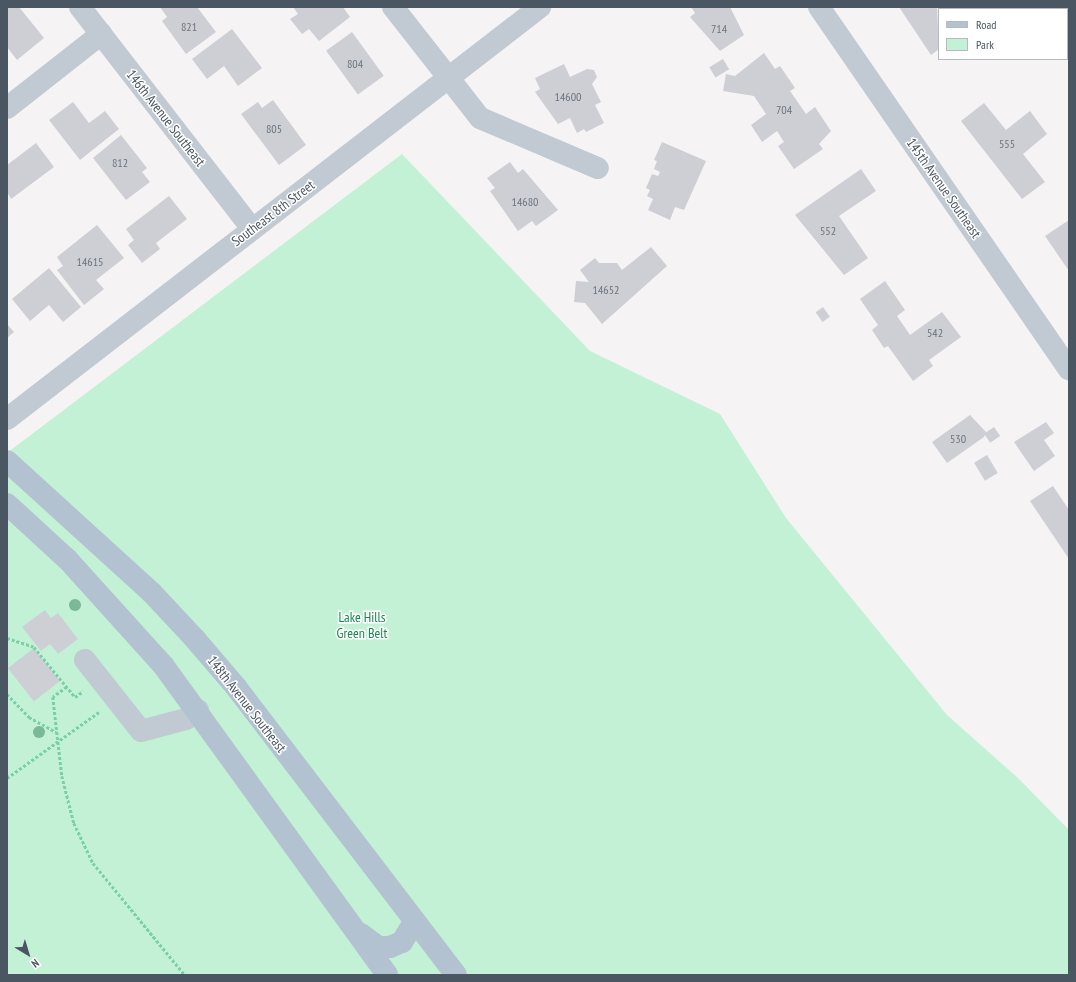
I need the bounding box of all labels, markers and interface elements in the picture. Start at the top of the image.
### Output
legend [938,8,1068,60]
text: Road [976,17,996,32]
house number: 821 [181,20,197,34]
house number: 714 [711,22,727,36]
text: Park [976,37,994,52]
house number: 804 [347,57,363,71]
street label: 146th Avenue Southeast [123,66,209,170]
house number: 14600 [555,90,581,104]
house number: 704 [776,103,792,117]
house number: 805 [266,122,282,136]
street label: 145th Avenue Southeast [903,135,985,241]
house number: 555 [999,137,1015,151]
house number: 812 [112,156,128,170]
street label: Southeast 8th Street [228,176,318,250]
house number: 14680 [512,195,538,209]
house number: 552 [820,224,836,238]
house number: 14615 [77,255,103,269]
house number: 14652 [593,283,619,297]
house number: 542 [927,326,943,340]
house number: 530 [950,432,966,446]
park label: Lake Hills Green Belt [337,609,387,642]
street label: 148th Avenue Southeast [204,652,290,756]
north arrow [8,934,48,974]
text: N [29,956,42,971]

